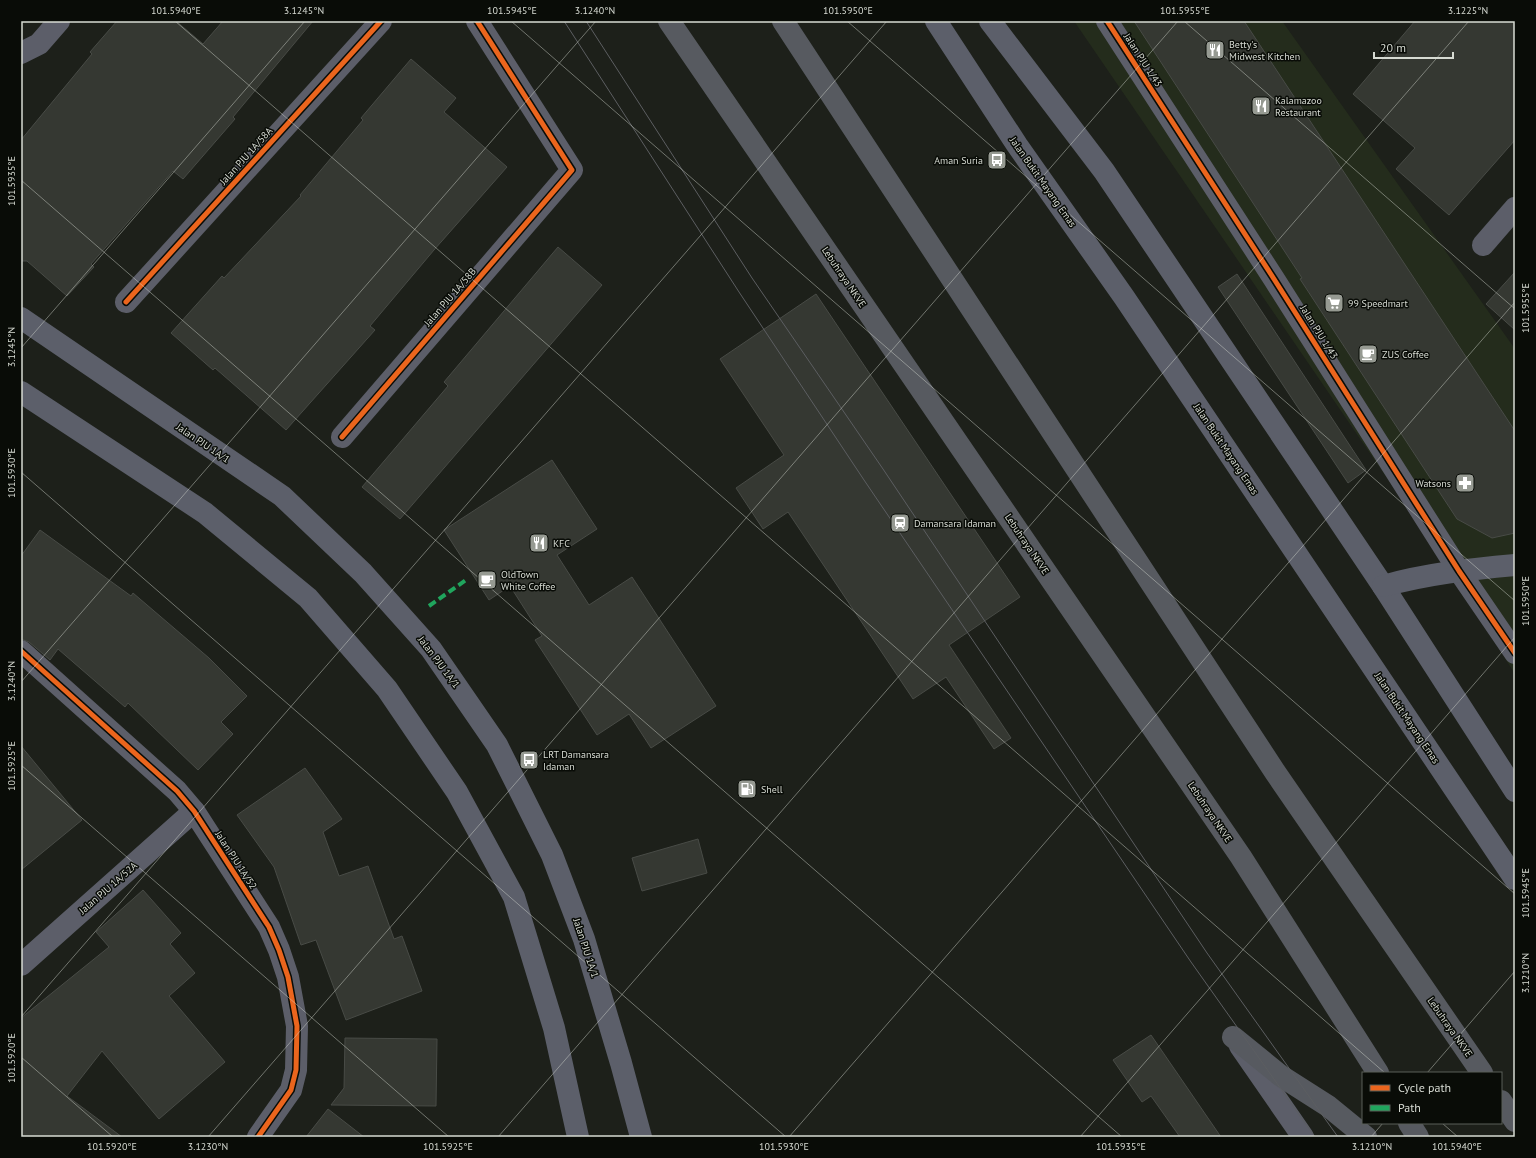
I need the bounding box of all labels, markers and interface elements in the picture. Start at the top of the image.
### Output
text: 101.5940°E [151,4,201,17]
text: 3.1245°N [284,4,324,17]
text: 101.5945°E [487,4,537,17]
text: 3.1240°N [575,4,615,17]
text: 101.5950°E [823,4,873,17]
text: 101.5955°E [1160,4,1210,17]
text: 3.1225°N [1448,4,1488,17]
street label: Jalan PJU 1/43 [1120,30,1165,89]
scale bar [1374,34,1453,60]
place label: Betty's Midwest Kitchen [1229,38,1300,63]
restaurant icon: Betty's Midwest Kitchen [1204,39,1226,61]
text: 20 m [1380,40,1406,55]
place label: Kalamazoo Restaurant [1275,94,1322,119]
restaurant icon: Kalamazoo Restaurant [1250,95,1272,117]
street label: Jalan PJU 1A/58A [216,124,275,188]
street label: Jalan Bukit Mayang Emas [1006,133,1079,230]
bus stop icon: Aman Suria [986,149,1008,171]
place label: Aman Suria [934,154,983,167]
text: 101.5935°E [5,156,18,206]
street label: Lebuhraya NKVE [819,244,869,310]
street label: Jalan PJU 1A/58B [420,265,479,330]
text: 101.5955°E [1519,283,1532,333]
supermarket icon: 99 Speedmart [1323,292,1345,314]
place label: 99 Speedmart [1348,297,1409,310]
street label: Jalan PJU 1/43 [1297,302,1341,362]
text: 3.1245°N [5,327,18,367]
cafe icon: ZUS Coffee [1357,343,1379,365]
place label: ZUS Coffee [1382,348,1429,361]
street label: Jalan Bukit Mayang Emas [1190,400,1261,497]
street label: Jalan PJU 1A/1 [173,420,232,466]
text: 101.5930°E [5,448,18,498]
pharmacy icon: Watsons [1454,472,1476,494]
place label: Watsons [1416,477,1451,490]
street label: Lebuhraya NKVE [1002,511,1052,577]
station icon: Damansara Idaman [889,512,911,534]
place label: Damansara Idaman [914,517,996,530]
restaurant icon: KFC [528,532,550,554]
place label: KFC [553,537,570,550]
place label: OldTown White Coffee [501,568,555,593]
cafe icon: OldTown White Coffee [476,569,498,591]
text: 101.5950°E [1519,576,1532,626]
street label: Jalan PJU 1A/1 [415,633,463,691]
text: 3.1240°N [5,661,18,701]
street label: Jalan Bukit Mayang Emas [1371,669,1442,766]
text: 101.5925°E [5,741,18,791]
place label: LRT Damansara Idaman [543,748,609,773]
bus stop icon: LRT Damansara Idaman [518,749,540,771]
fuel station icon: Shell [736,778,758,800]
street label: Lebuhraya NKVE [1185,779,1235,845]
place label: Shell [761,783,783,796]
street label: Jalan PJU 1A/52 [212,827,260,892]
street label: Jalan PJU 1A/52A [75,859,140,918]
text: 101.5945°E [1519,868,1532,918]
street label: Jalan PJU 1A/1 [570,916,602,979]
text: 3.1210°N [1519,953,1532,993]
street label: Lebuhraya NKVE [1424,994,1476,1060]
text: 101.5920°E [5,1033,18,1083]
legend [1362,1072,1502,1124]
text: Cycle path [1398,1080,1451,1095]
text: Path [1398,1100,1421,1115]
text: 101.5920°E [87,1140,137,1153]
text: 3.1230°N [188,1140,228,1153]
text: 101.5925°E [423,1140,473,1153]
text: 101.5930°E [759,1140,809,1153]
text: 101.5935°E [1096,1140,1146,1153]
text: 3.1210°N [1352,1140,1392,1153]
text: 101.5940°E [1432,1140,1482,1153]

